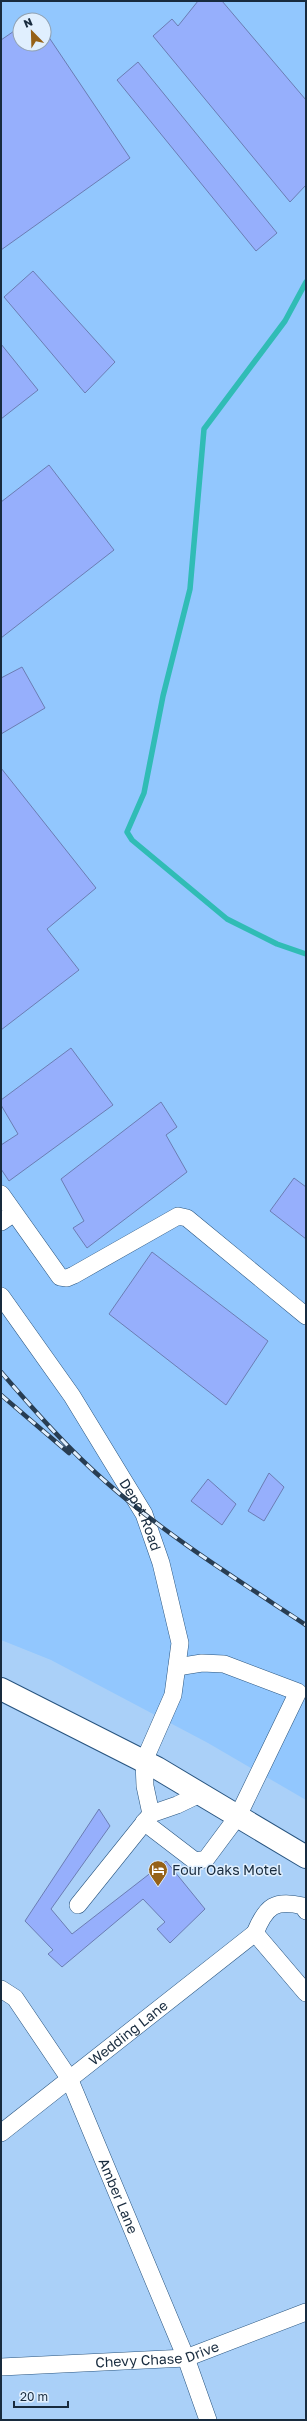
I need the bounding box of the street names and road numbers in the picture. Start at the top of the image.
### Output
street label: Depot Road [116,1475,165,1553]
street label: Wedding Lane [85,1996,171,2069]
street label: Amber Lane [95,2155,142,2236]
street label: Chevy Chase Drive [95,2337,221,2370]

